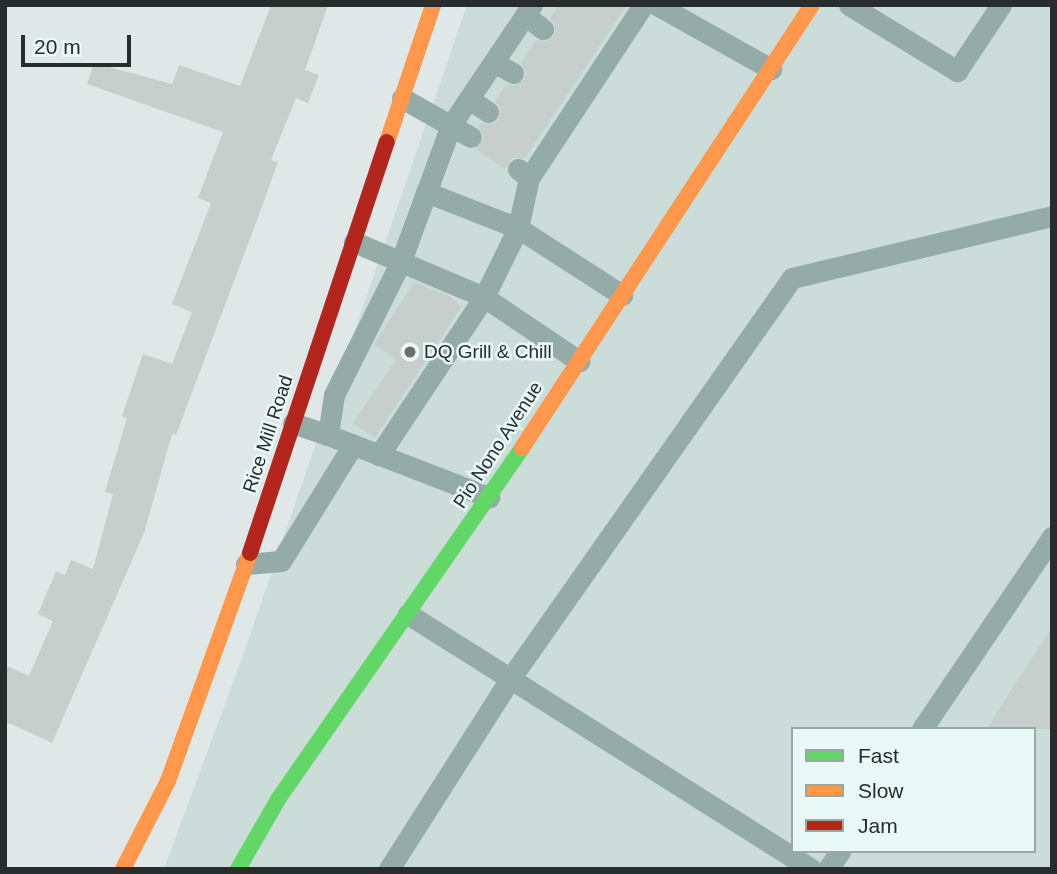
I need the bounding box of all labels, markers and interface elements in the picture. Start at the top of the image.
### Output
scale bar [24,21,135,65]
text: 20 m [34,35,81,58]
place label: DQ Grill & Chill [424,341,552,363]
marker: DQ Grill & Chill [402,344,418,360]
street label: Rice Mill Road [238,372,298,496]
street label: Pio Nono Avenue [448,377,548,513]
legend [791,727,1036,853]
text: Fast [858,744,899,767]
text: Slow [858,779,904,802]
text: Jam [858,814,898,837]

